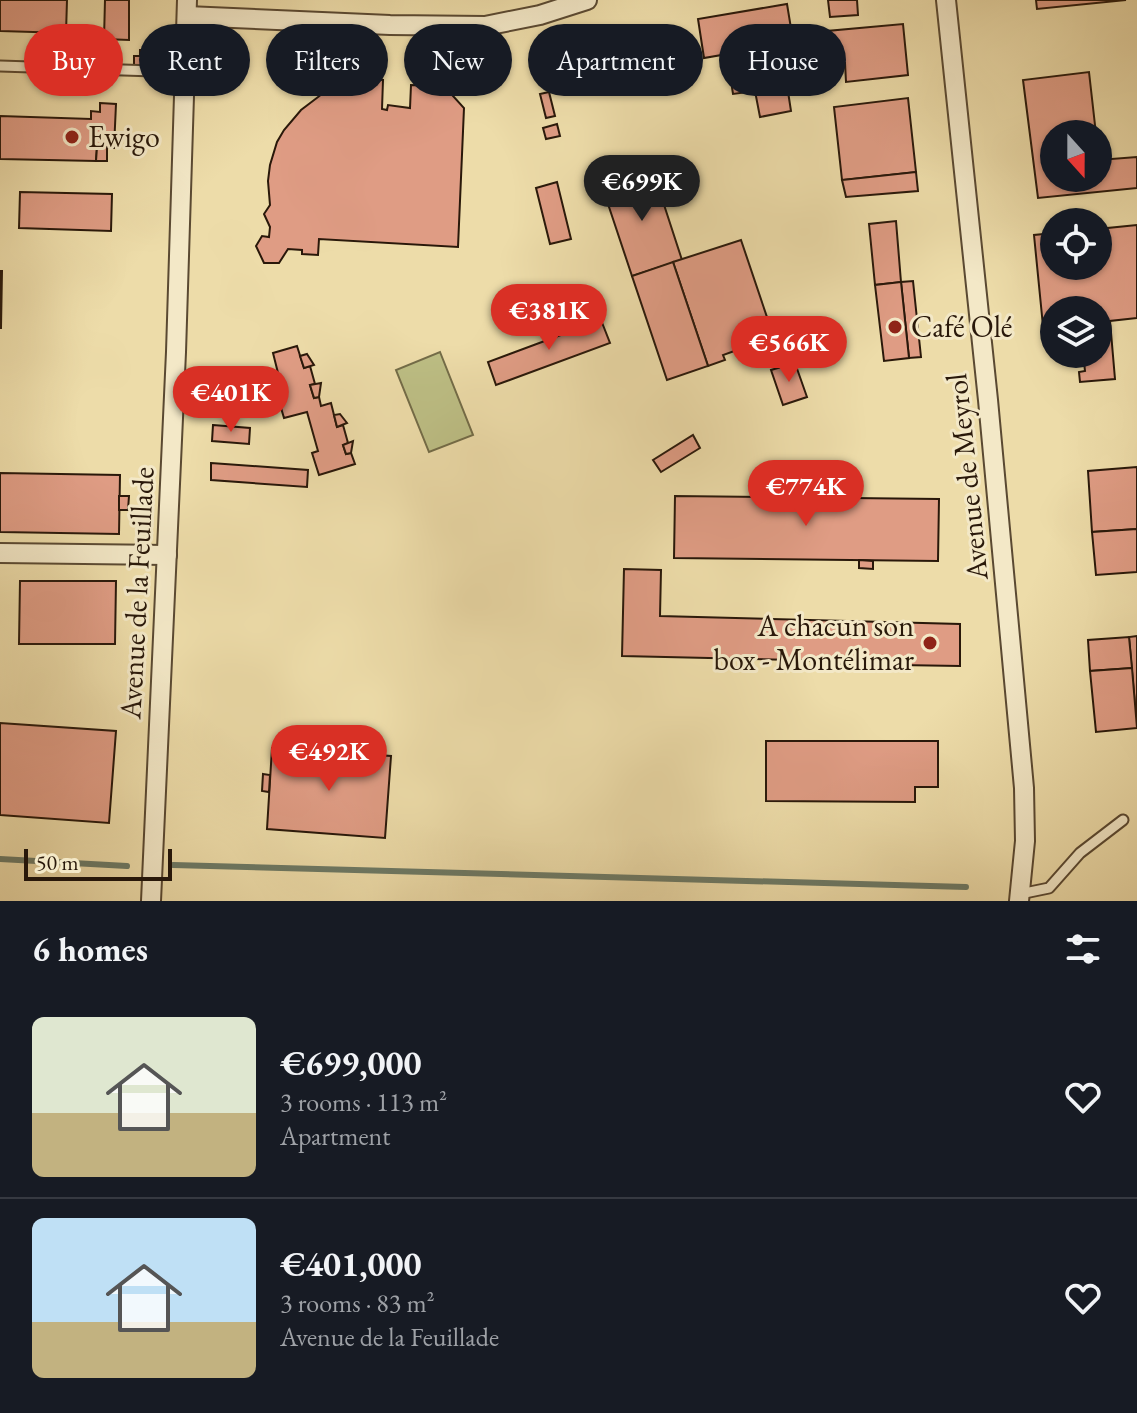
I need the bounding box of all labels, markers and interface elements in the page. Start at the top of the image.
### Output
chip: Buy [24,24,123,96]
chip: Rent [139,24,250,96]
chip: Filters [266,24,388,96]
chip: New [404,24,512,96]
chip: Apartment [528,24,703,96]
chip: House [719,24,846,96]
place label: Ewigo [88,117,160,156]
north arrow [1040,120,1112,192]
map controls [1040,120,1112,368]
marker: Ewigo [63,128,81,146]
pin: €699K [586,155,698,223]
text: €699K [602,164,682,198]
button: locate [1040,208,1112,280]
pin: €381K [493,284,605,352]
text: €381K [509,293,589,327]
button: layers [1040,296,1112,368]
place label: Café Olé [911,307,1013,346]
pin: €566K [733,316,845,384]
marker: Café Olé [886,318,904,336]
text: €566K [749,325,829,359]
pin: €401K [175,366,287,434]
street label: Avenue de Meyrol [936,372,997,583]
text: €401K [191,375,271,409]
pin: €774K [750,460,862,528]
street label: Avenue de la Feuillade [110,466,163,721]
text: €774K [766,469,846,503]
place label: A chacun son box - Montélimar [714,606,914,679]
marker: A chacun son box - Montélimar [921,634,939,652]
pin: €492K [273,725,385,793]
text: €492K [289,734,369,768]
scale bar [24,845,172,881]
text: 50 m [36,848,79,877]
text: 6 homes [32,927,148,971]
icon: filters [1061,927,1105,971]
text: €699,000 [280,1041,421,1085]
icon: home [96,1049,192,1145]
icon: heart [1061,1075,1105,1119]
text: 3 rooms · 113 m² [280,1085,447,1119]
text: Apartment [280,1119,390,1153]
text: €401,000 [280,1242,421,1286]
icon: home [96,1250,192,1346]
icon: heart [1061,1276,1105,1320]
text: 3 rooms · 83 m² [280,1286,435,1320]
text: Avenue de la Feuillade [280,1320,499,1354]

